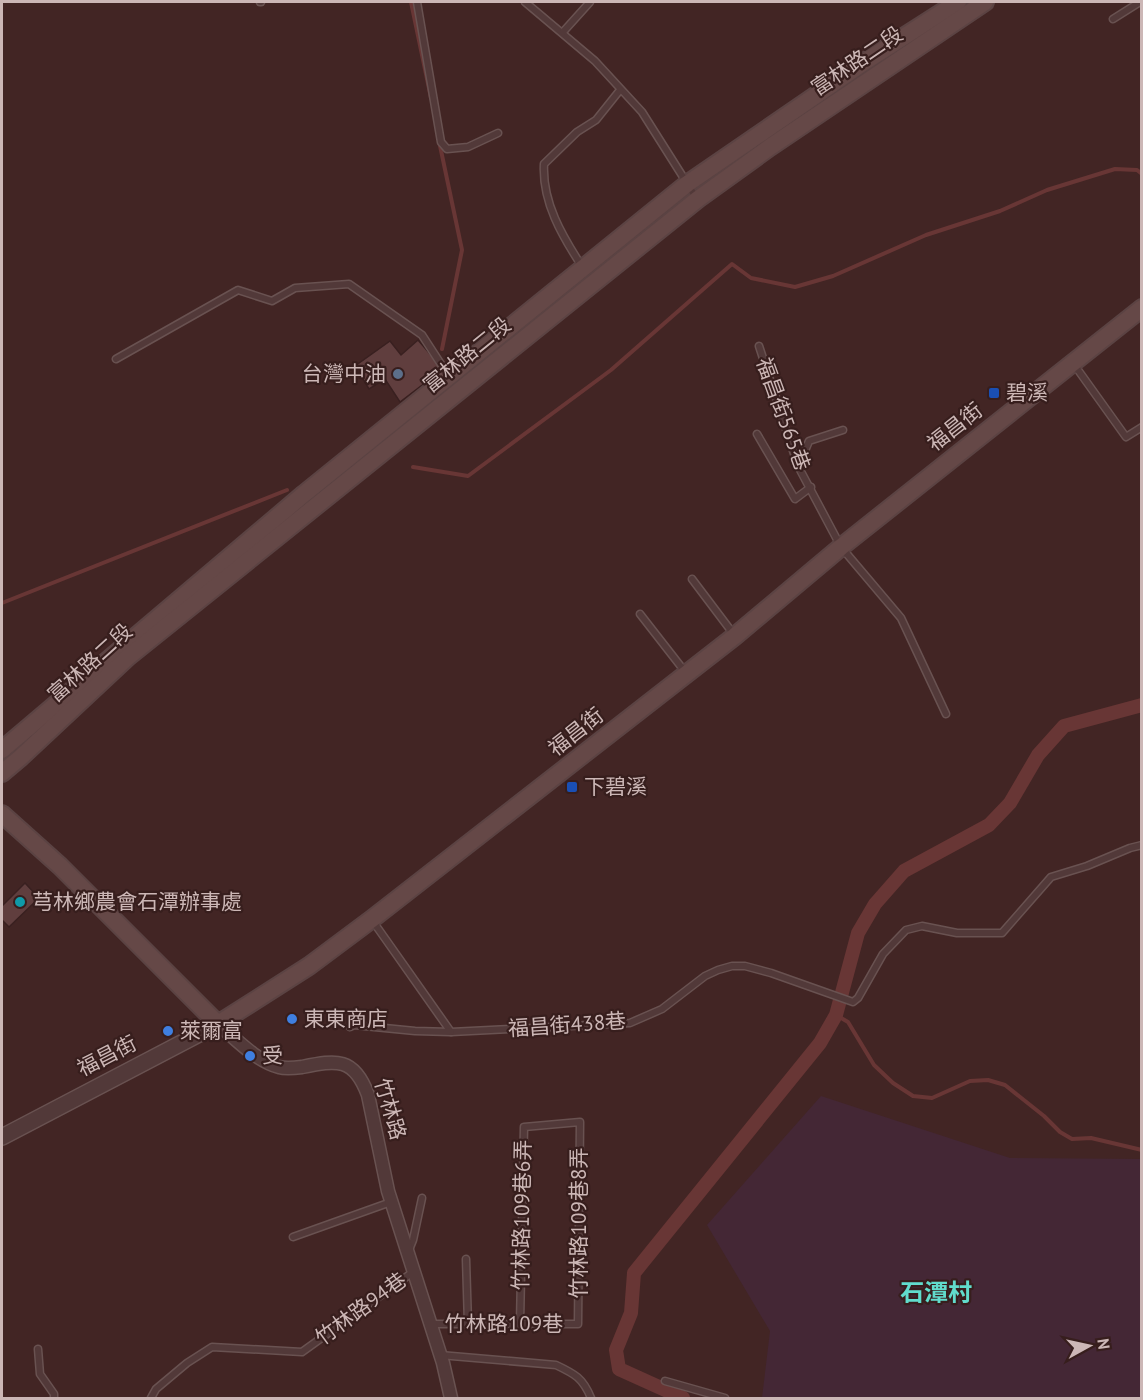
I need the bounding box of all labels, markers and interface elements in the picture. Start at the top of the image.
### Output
street label: 富林路二段 [806,20,908,101]
street label: 富林路二段 [417,311,516,398]
street label: 福昌街565巷 [751,354,816,474]
place label: 台灣中油 [302,360,386,387]
marker: 台灣中油 [391,367,405,381]
place label: 碧溪 [1006,379,1048,406]
marker: 碧溪 [987,386,1001,400]
street label: 福昌街 [922,397,988,457]
street label: 富林路二段 [42,617,138,708]
street label: 福昌街 [543,702,609,762]
place label: 下碧溪 [584,773,647,800]
marker: 下碧溪 [565,780,579,794]
place label: 芎林鄉農會石潭辦事處 [32,888,242,915]
marker: 芎林鄉農會石潭辦事處 [13,895,27,909]
place label: 東東商店 [304,1005,388,1032]
street label: 福昌街438巷 [507,1007,627,1042]
marker: 東東商店 [285,1012,299,1026]
place label: 萊爾富 [180,1017,243,1044]
marker: 萊爾富 [161,1024,175,1038]
street label: 福昌街 [73,1029,141,1082]
place label: 受 [262,1042,283,1069]
marker: 受 [243,1049,257,1063]
street label: 竹林路 [369,1075,412,1143]
street label: 竹林路109巷6弄 [507,1139,536,1291]
street label: 竹林路109巷8弄 [565,1148,592,1298]
street label: 竹林路94巷 [310,1266,412,1351]
district label: 石潭村 [900,1277,972,1308]
street label: 竹林路109巷 [445,1310,563,1337]
north arrow [1059,1316,1119,1376]
text: N [1093,1337,1114,1351]

